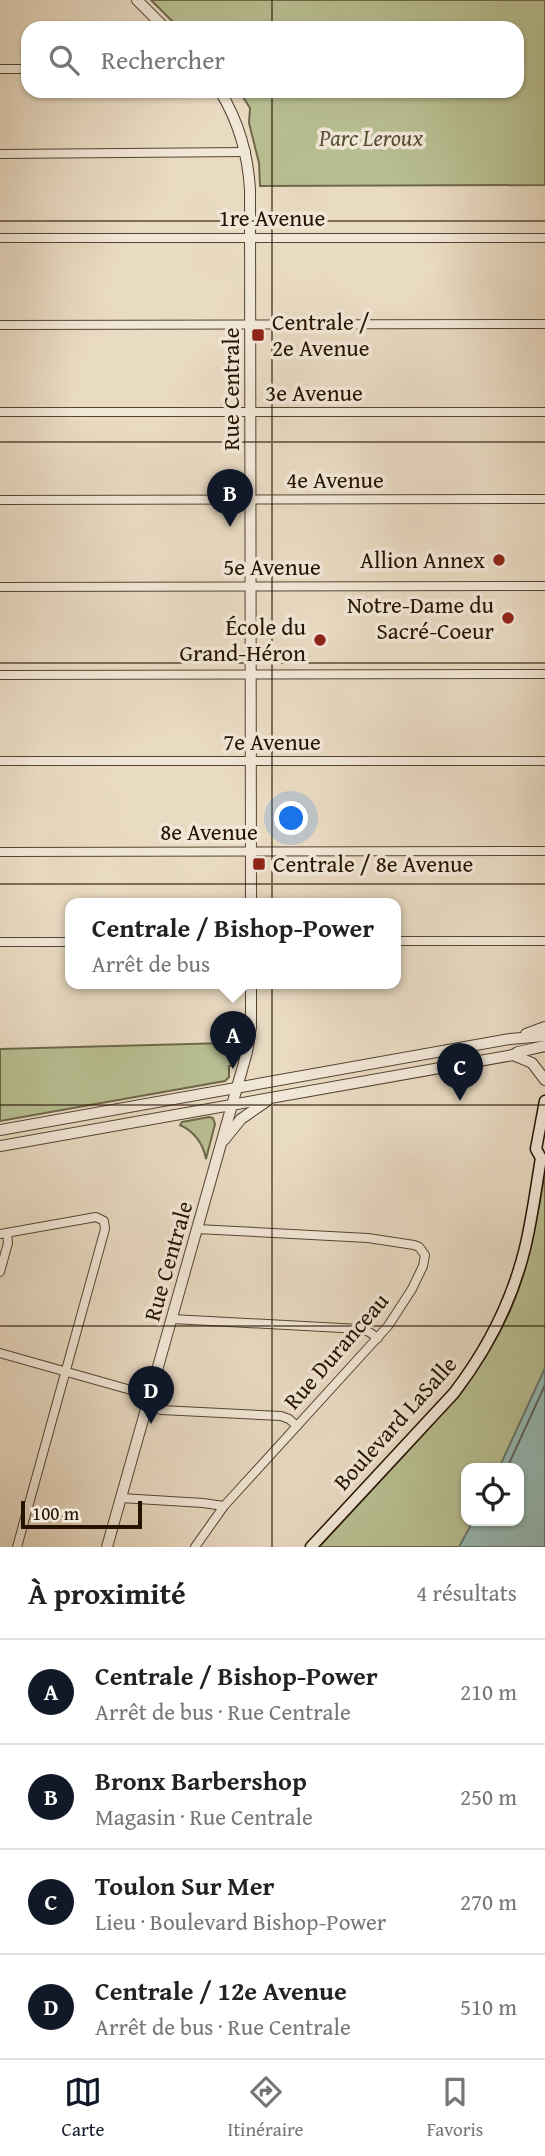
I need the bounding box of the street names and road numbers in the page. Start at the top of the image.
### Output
street label: 1re Avenue [219,201,325,234]
street label: Rue Centrale [214,327,247,451]
street label: 3e Avenue [265,376,363,409]
street label: 4e Avenue [286,463,384,496]
street label: 5e Avenue [223,550,321,583]
street label: 7e Avenue [223,725,321,758]
street label: 8e Avenue [160,815,258,848]
street label: Rue Centrale [135,1197,200,1325]
street label: Rue Duranceau [276,1285,396,1416]
street label: Boulevard LaSalle [325,1348,464,1497]

